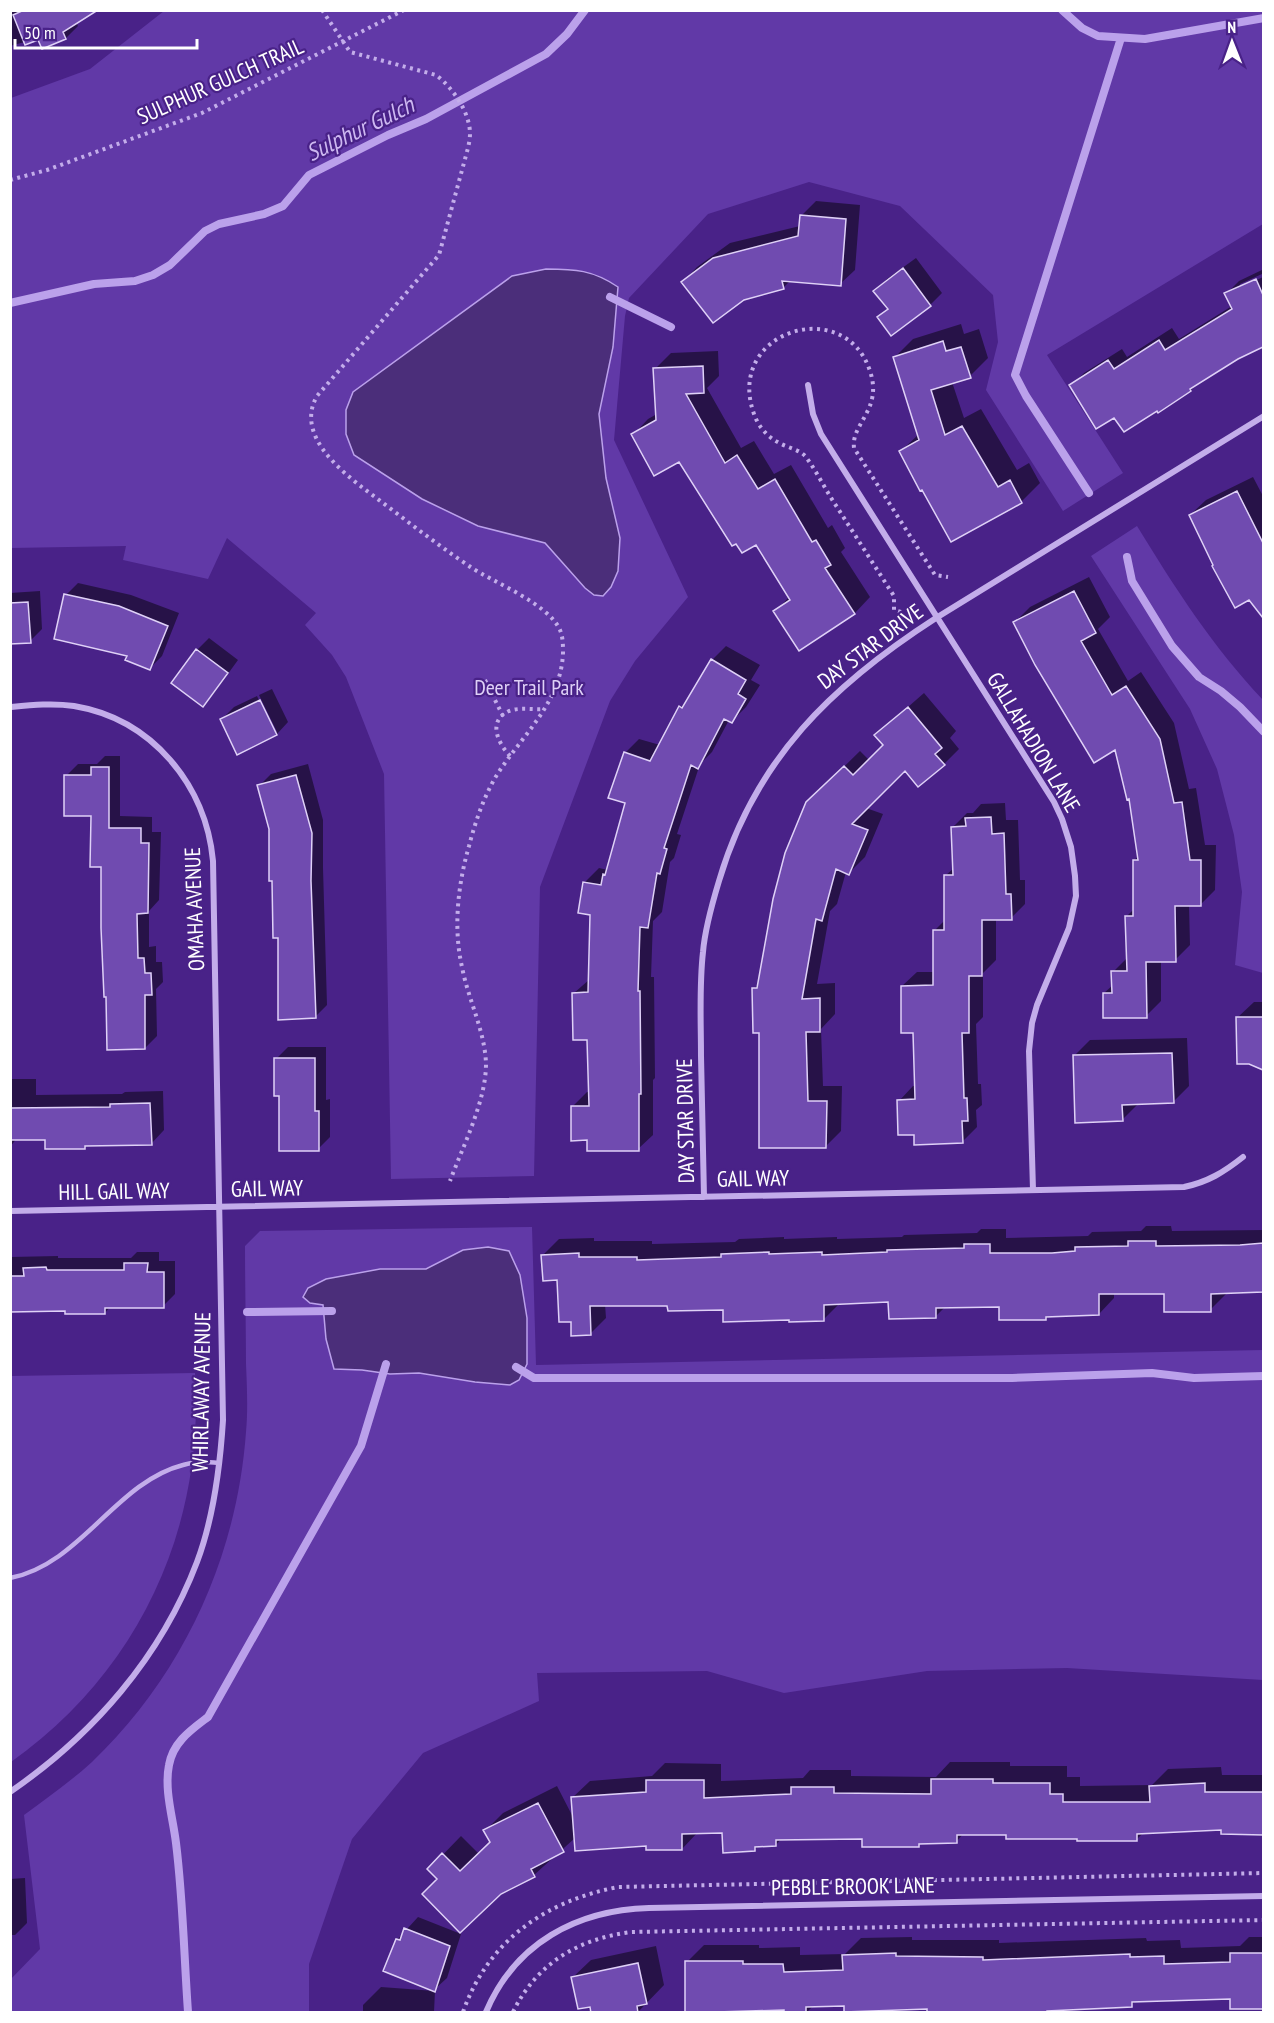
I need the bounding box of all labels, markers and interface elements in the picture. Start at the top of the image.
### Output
scale bar [15,12,196,50]
north arrow [1202,12,1262,72]
text: N [1227,17,1236,37]
text: 50 m [24,21,56,44]
street label: SULPHUR GULCH TRAIL [133,32,307,130]
water label: Sulphur Gulch [301,89,420,168]
street label: DAY STAR DRIVE [812,597,928,695]
street label: GALLAHADION LANE [981,667,1087,817]
park label: Deer Trail Park [474,673,584,701]
street label: OMAHA AVENUE [178,847,210,971]
street label: DAY STAR DRIVE [670,1058,700,1184]
street label: GAIL WAY [717,1163,789,1193]
street label: GAIL WAY [231,1173,303,1203]
street label: HILL GAIL WAY [58,1176,170,1206]
street label: WHIRLAWAY AVENUE [186,1312,216,1472]
street label: PEBBLE BROOK LANE [771,1871,935,1901]

